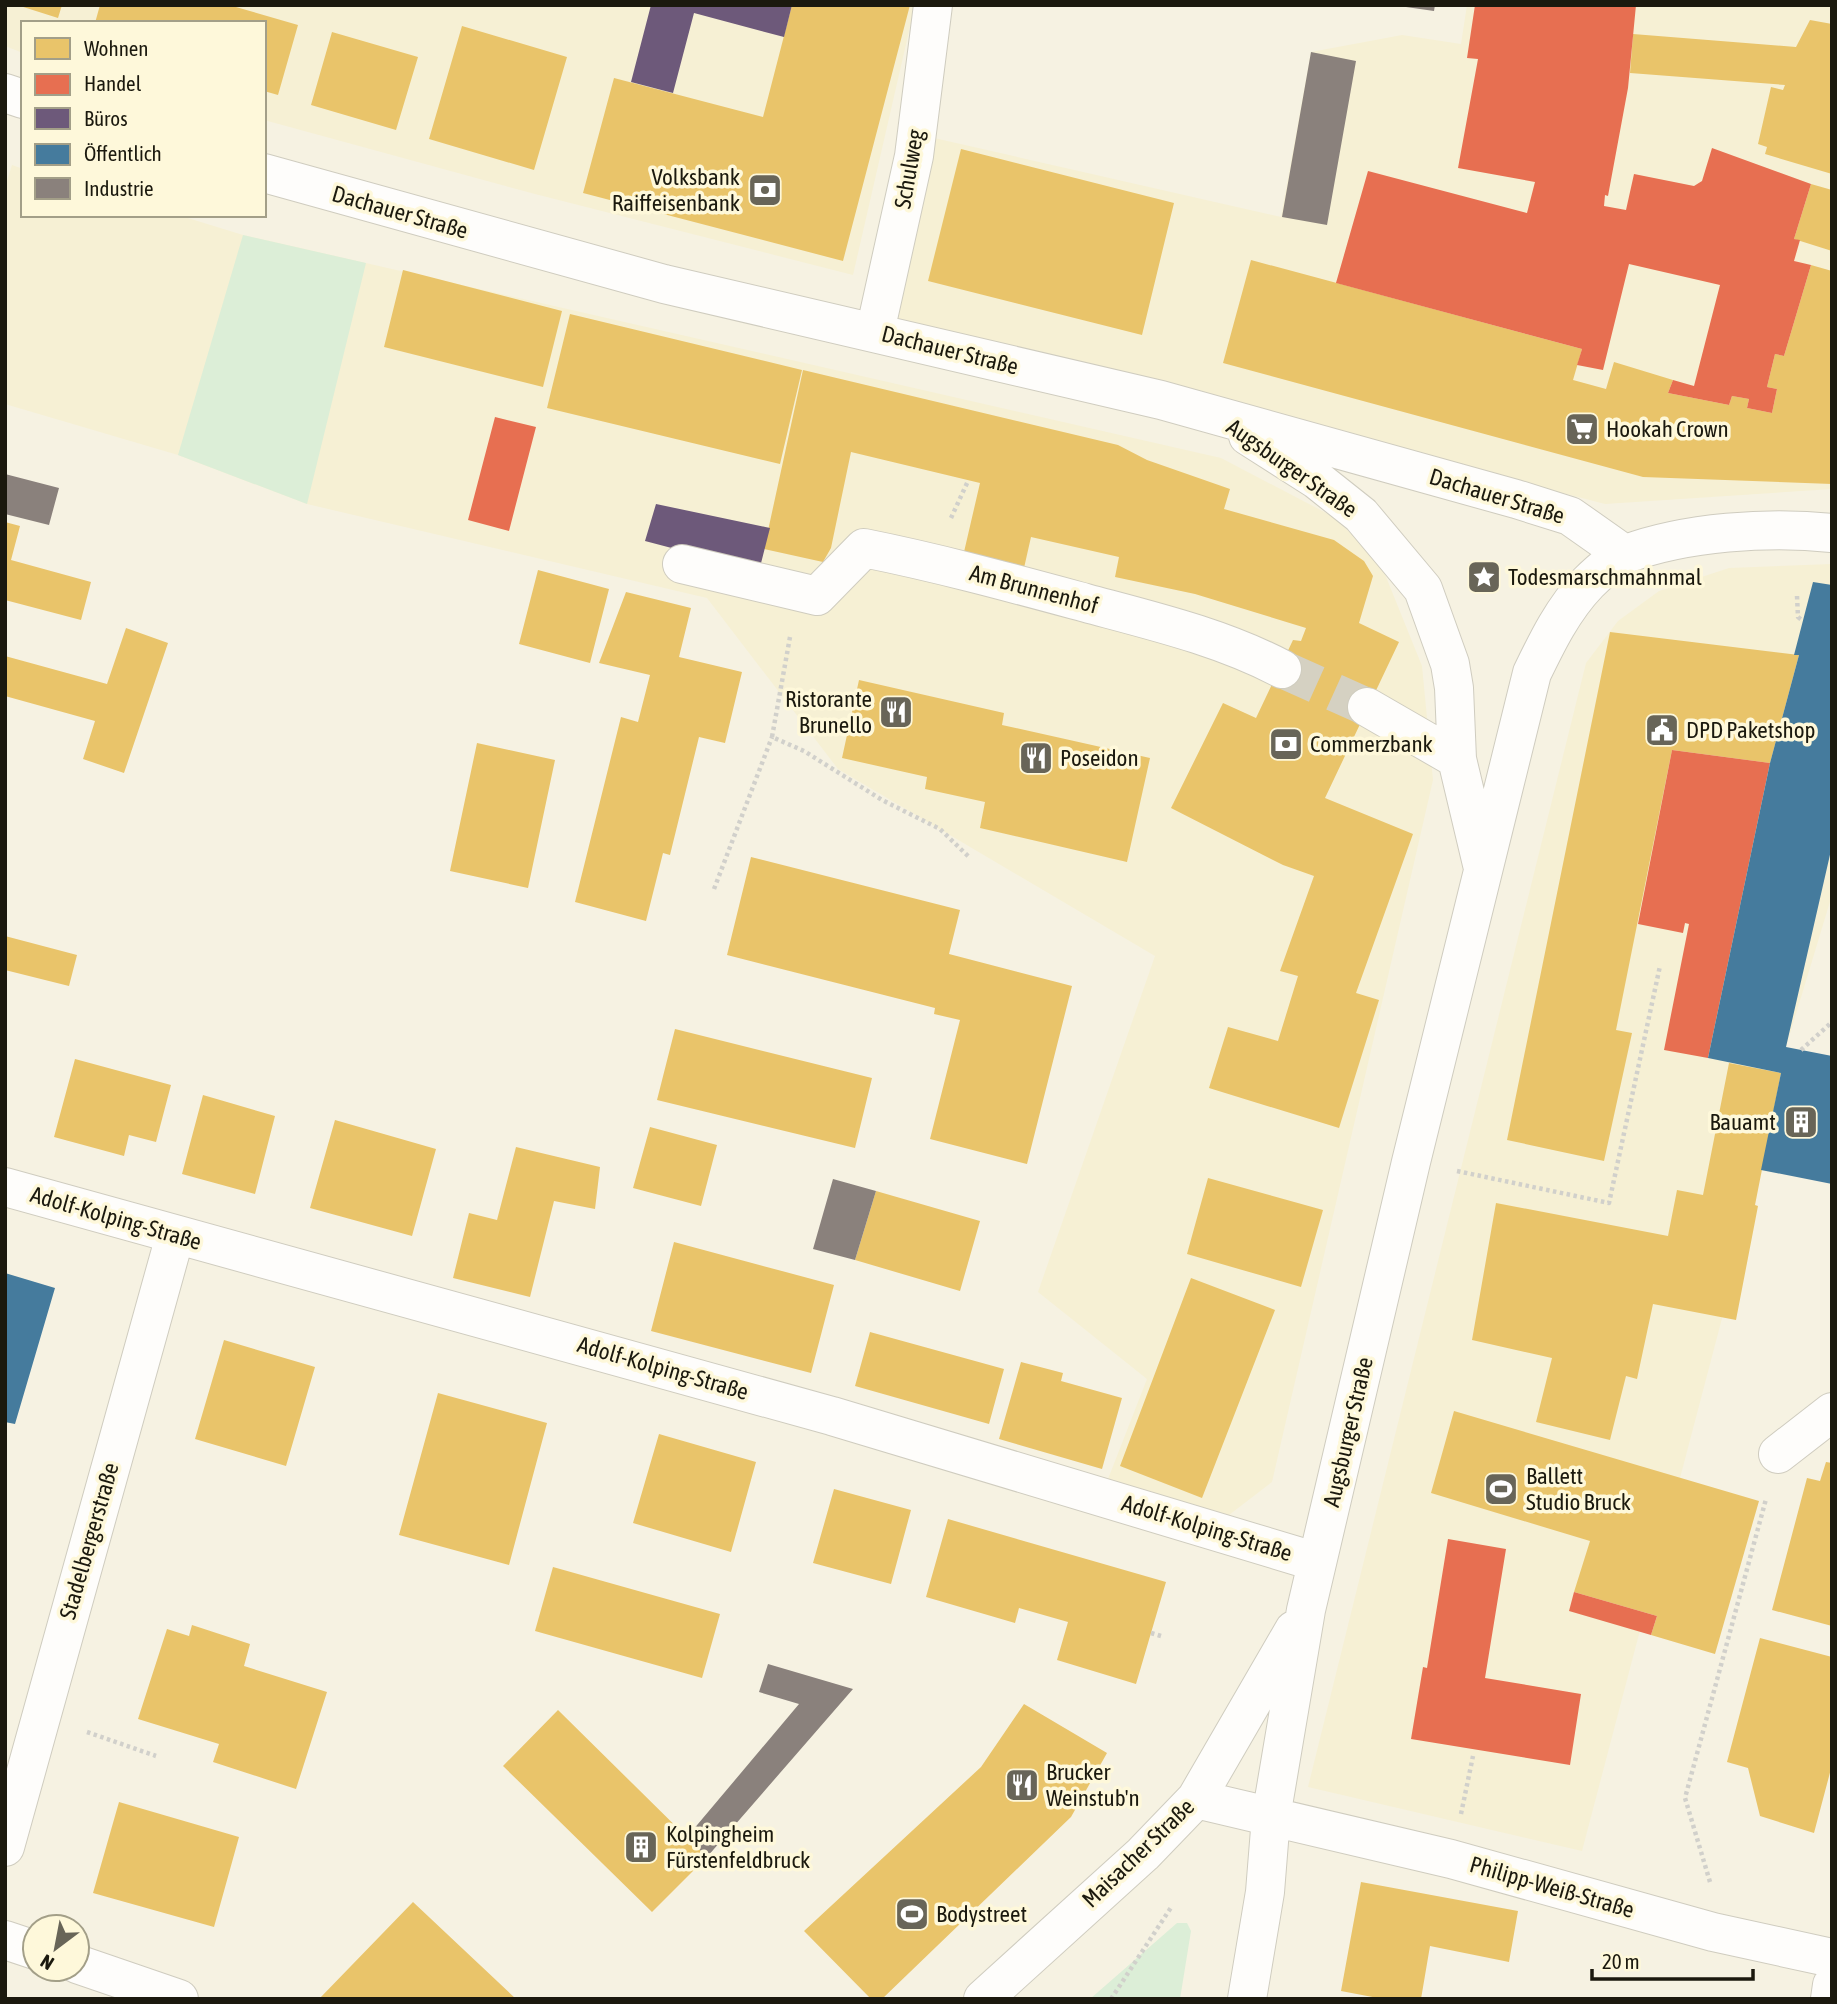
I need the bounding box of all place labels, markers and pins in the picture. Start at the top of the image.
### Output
place label: Volksbank Raiffeisenbank [612,164,740,216]
bank icon: Volksbank Raiffeisenbank [746,171,784,209]
supermarket icon: Hookah Crown [1563,410,1601,448]
place label: Hookah Crown [1606,416,1729,442]
place icon: Todesmarschmahnmal [1465,558,1503,596]
place label: Todesmarschmahnmal [1508,564,1702,590]
place label: Ristorante Brunello [785,686,872,738]
restaurant icon: Ristorante Brunello [877,693,915,731]
public building icon: DPD Paketshop [1643,711,1681,749]
place label: DPD Paketshop [1686,717,1815,743]
bank icon: Commerzbank [1267,725,1305,763]
place label: Commerzbank [1310,731,1433,757]
restaurant icon: Poseidon [1017,739,1055,777]
place label: Poseidon [1060,745,1139,771]
building icon: Bauamt [1782,1103,1820,1141]
place label: Bauamt [1709,1109,1776,1135]
place label: Ballett Studio Bruck [1526,1463,1631,1515]
sports icon: Ballett Studio Bruck [1482,1470,1520,1508]
place label: Brucker Weinstub'n [1046,1759,1140,1811]
restaurant icon: Brucker Weinstub'n [1003,1766,1041,1804]
place label: Kolpingheim Fürstenfeldbruck [666,1821,810,1873]
building icon: Kolpingheim Fürstenfeldbruck [622,1828,660,1866]
sports icon: Bodystreet [893,1895,931,1933]
place label: Bodystreet [936,1901,1027,1927]

